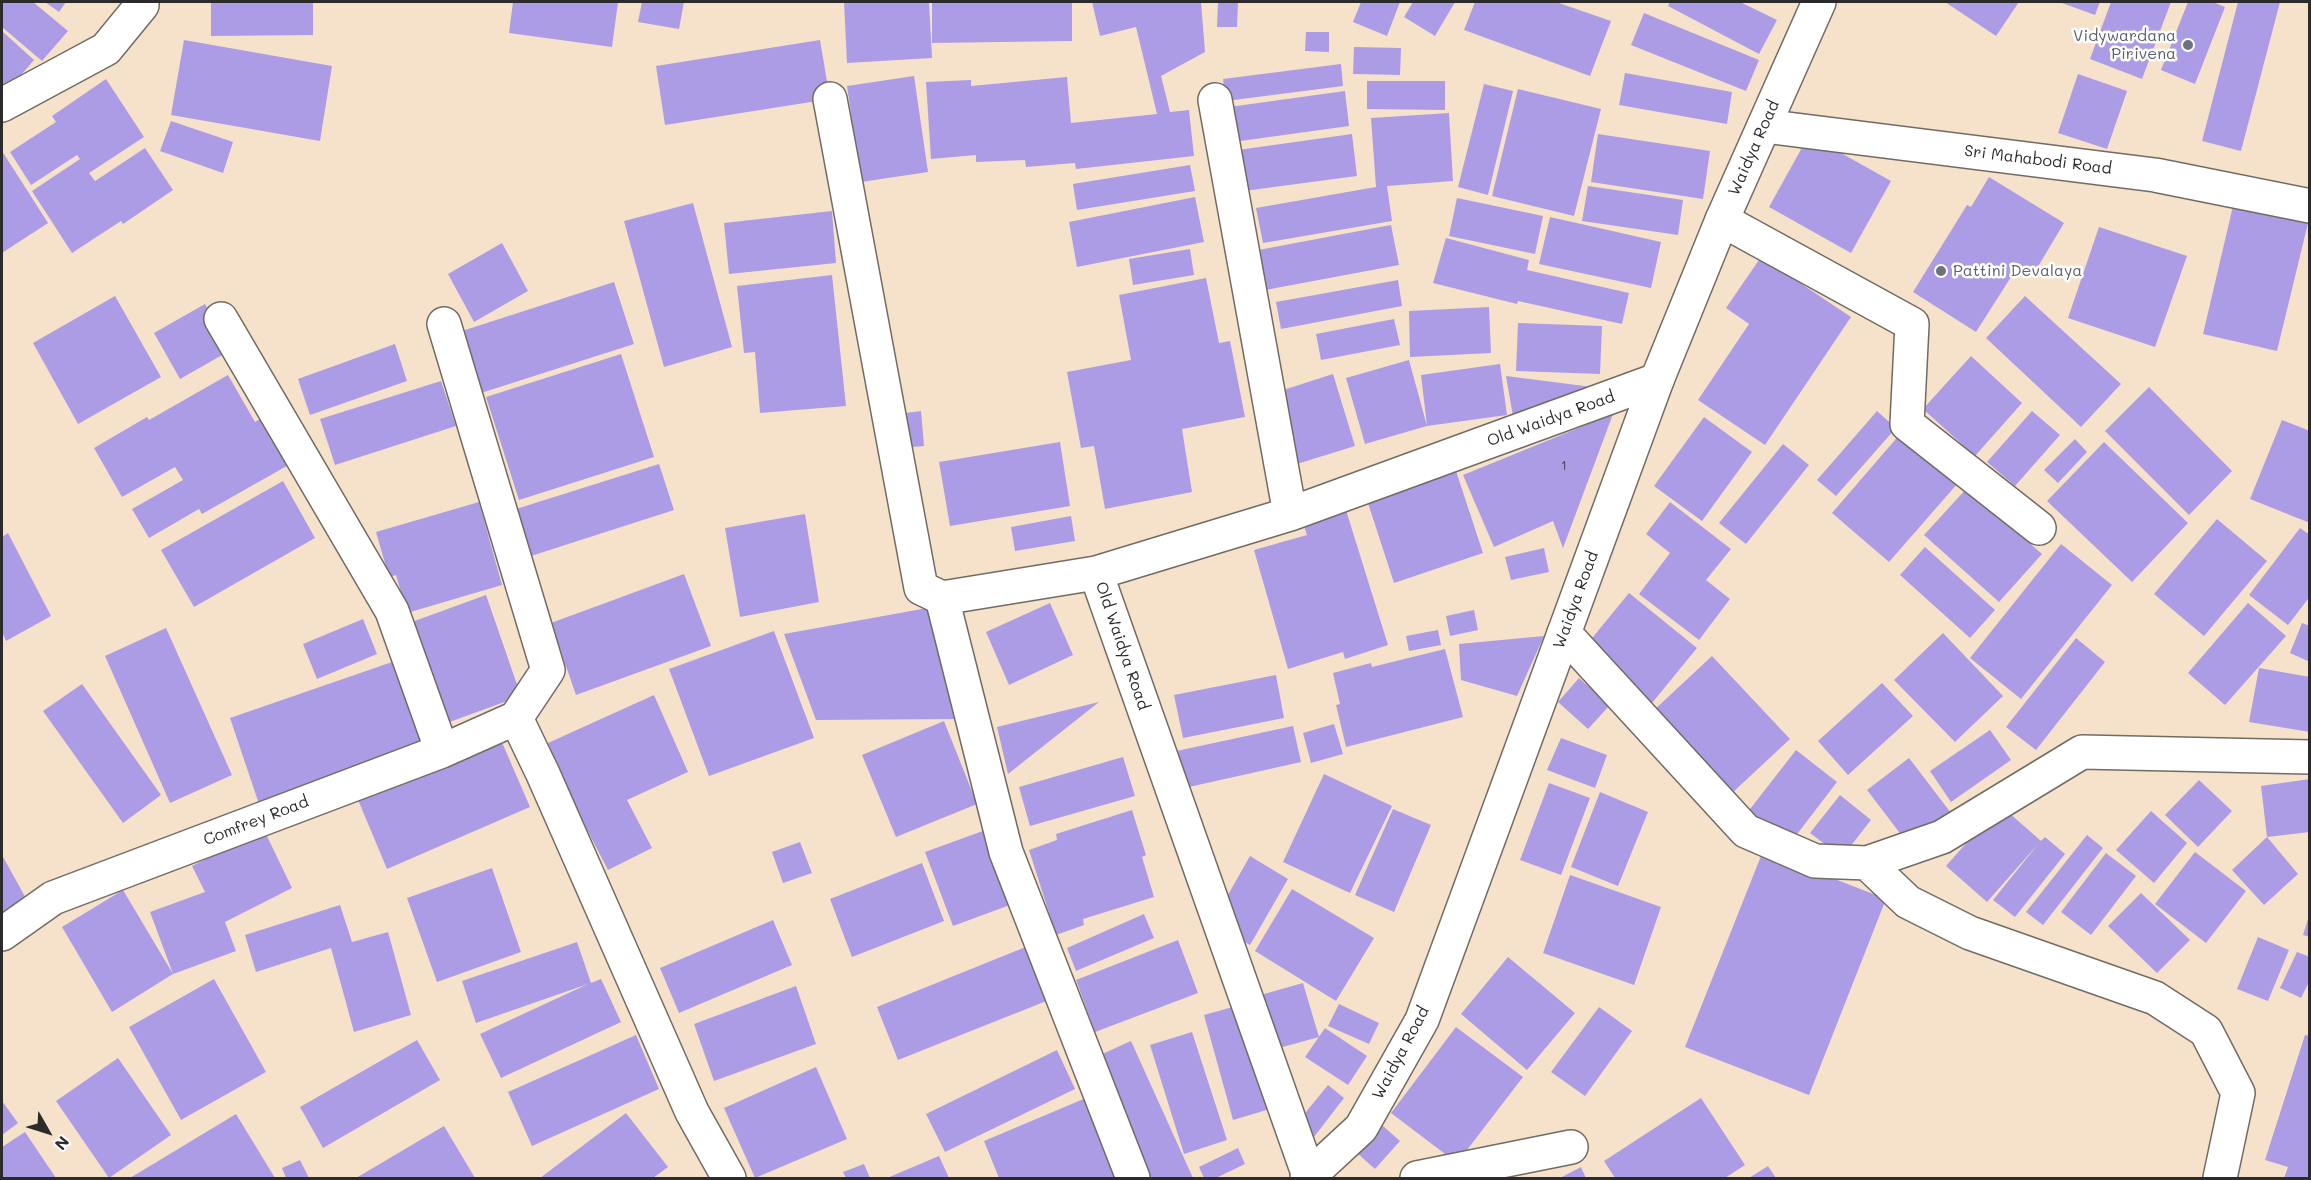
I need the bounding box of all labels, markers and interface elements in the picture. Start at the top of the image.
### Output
place label: Vidywardana Pirivena [2073,26,2176,64]
marker: Vidywardana Pirivena [2181,38,2195,52]
street label: Waidya Road [1724,97,1784,199]
street label: Sri Mahabodi Road [1963,141,2113,179]
place label: Pattini Devalaya [1953,261,2082,281]
marker: Pattini Devalaya [1934,264,1948,278]
street label: Old Waidya Road [1485,387,1617,451]
house number: 1 [1561,458,1567,474]
street label: Waidya Road [1549,549,1603,651]
street label: Old Waidya Road [1091,579,1153,713]
street label: Comfrey Road [201,792,311,850]
street label: Waidya Road [1368,1003,1434,1103]
north arrow [18,1102,78,1162]
text: N [50,1132,74,1155]

